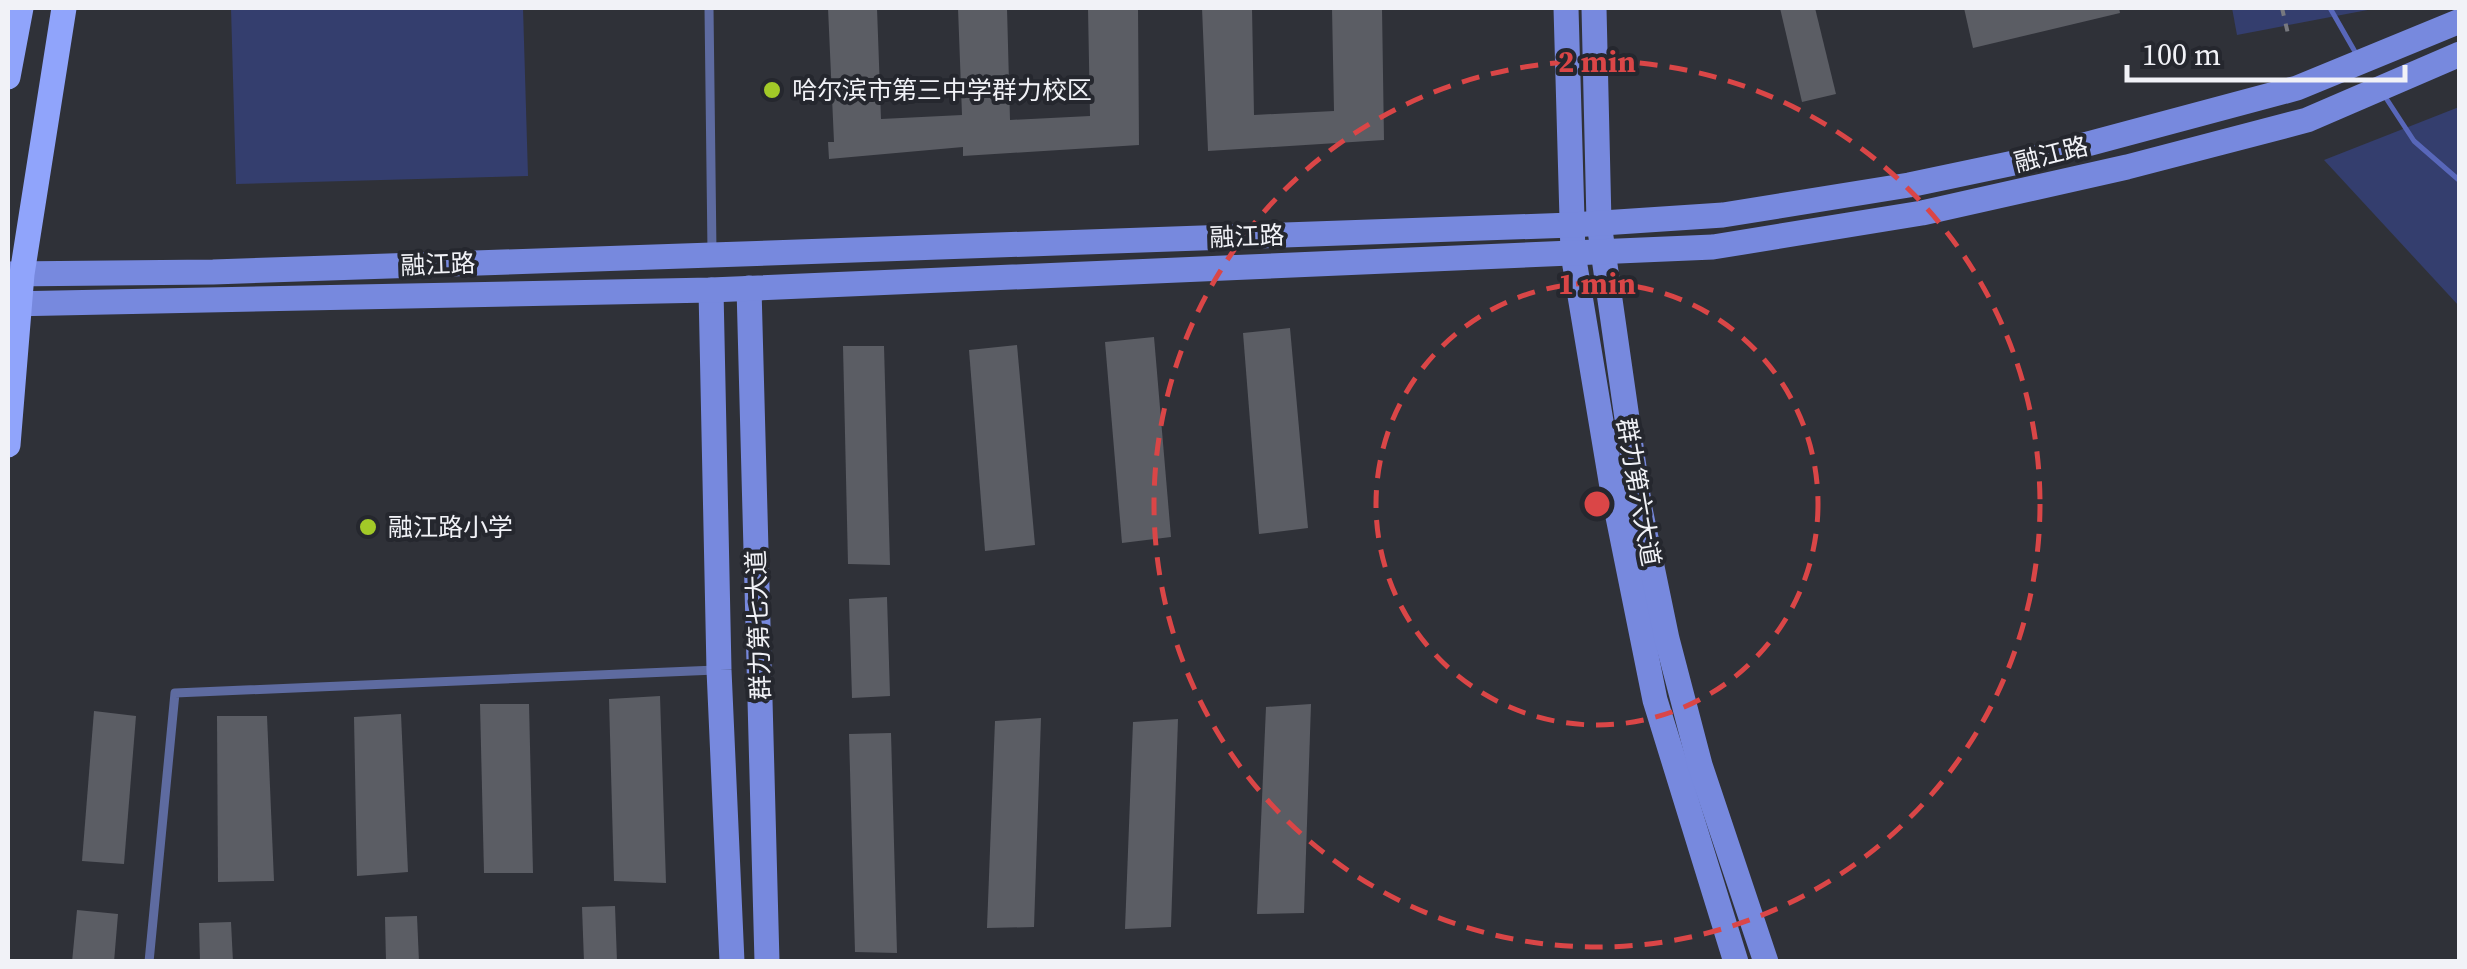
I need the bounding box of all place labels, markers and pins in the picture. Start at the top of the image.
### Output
place label: 哈尔滨市第三中学群力校区 [792,73,1092,107]
marker: 哈尔滨市第三中学群力校区 [761,79,783,101]
centre of rings [1579,486,1615,522]
place label: 融江路小学 [388,510,513,544]
marker: 融江路小学 [357,516,379,538]

